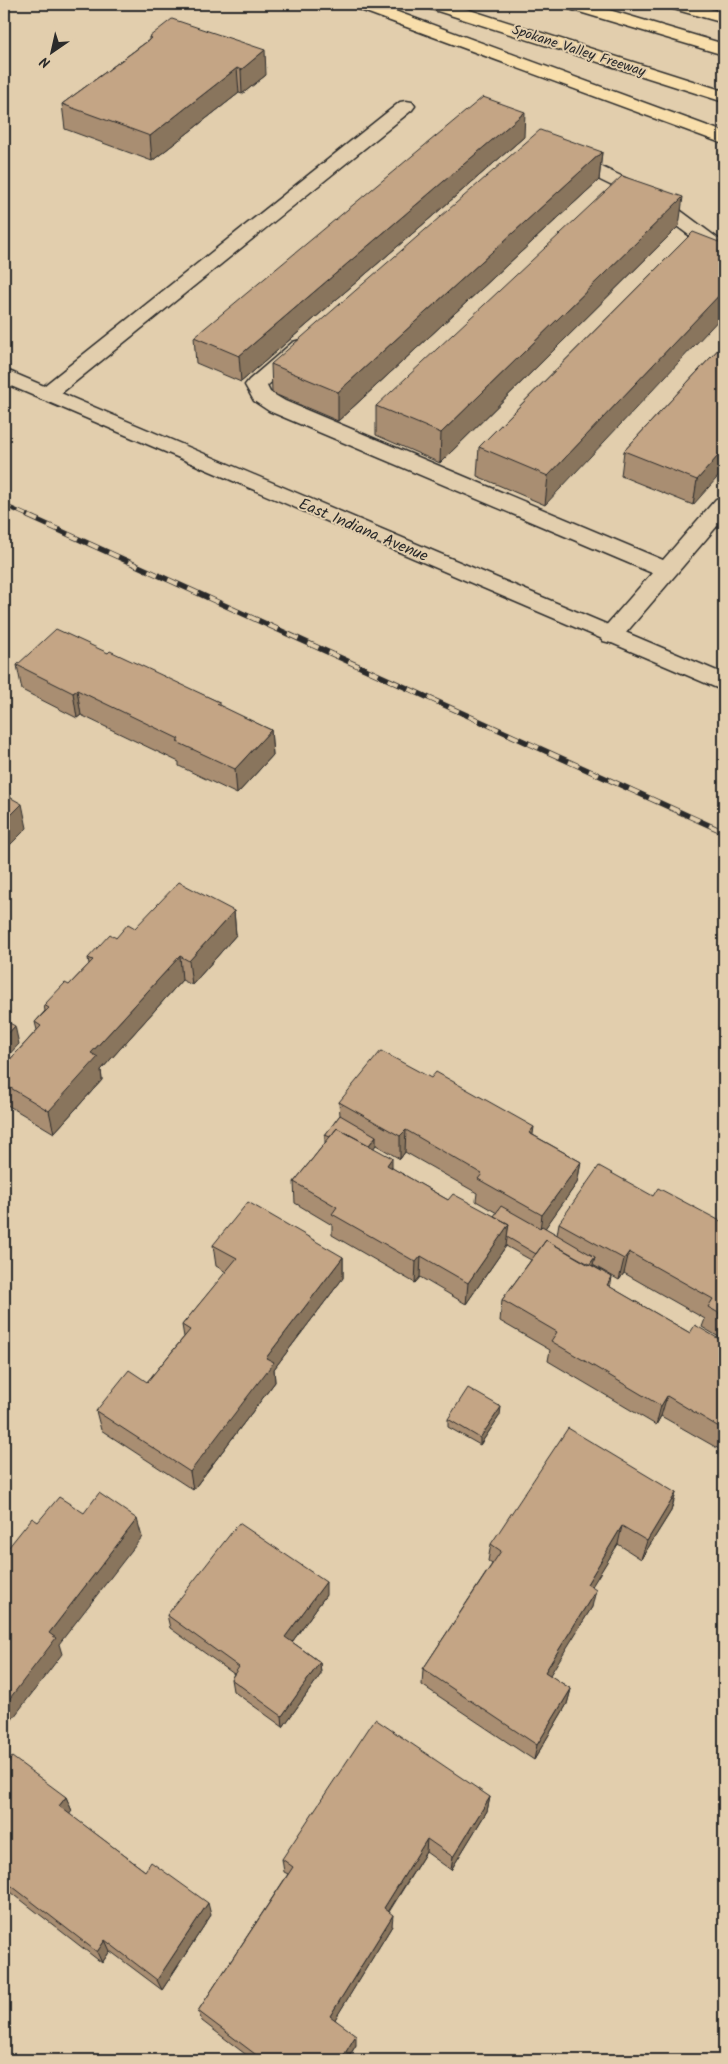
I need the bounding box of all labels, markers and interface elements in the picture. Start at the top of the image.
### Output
street label: Spokane Valley Freeway [509,19,649,83]
north arrow [28,28,78,78]
text: N [35,50,55,74]
street label: East Indiana Avenue [295,492,432,569]

